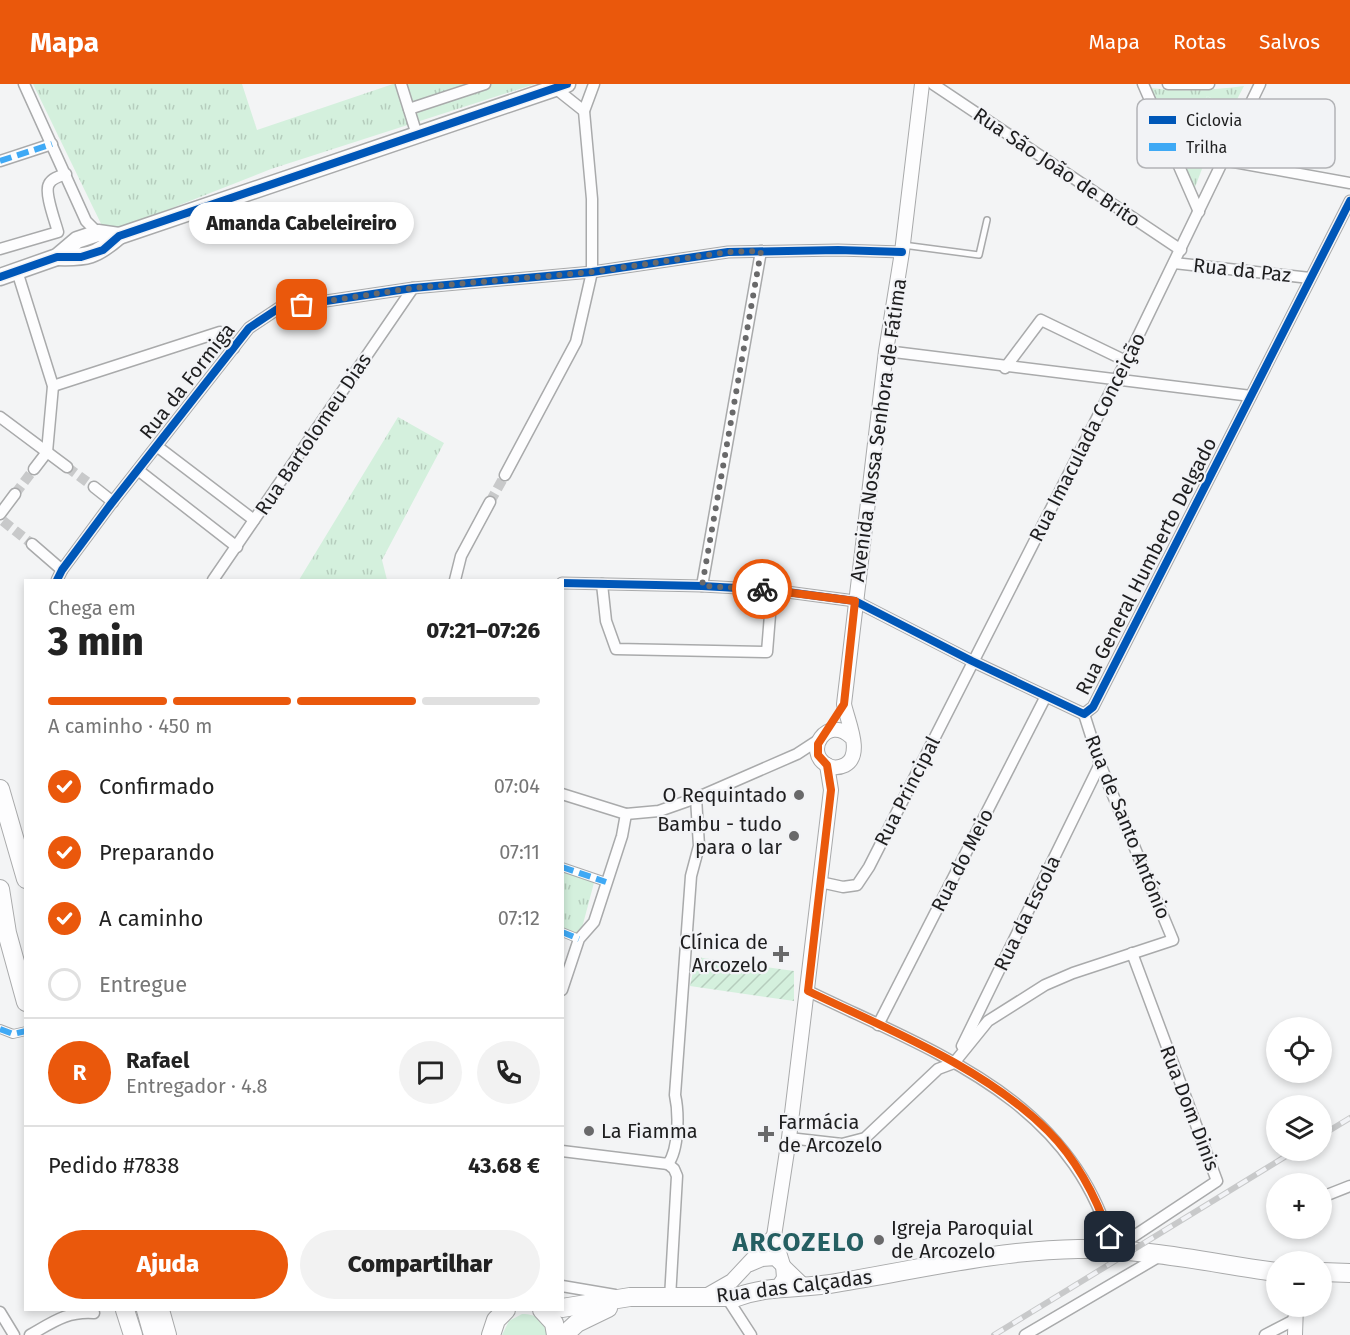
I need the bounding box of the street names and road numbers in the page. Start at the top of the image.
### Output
street label: Rua São João de Brito [969,102,1145,232]
street label: Rua da Paz [1192,253,1292,287]
street label: Avenida Nossa Senhora de Fátima [845,277,911,583]
street label: Rua da Formiga [134,318,240,444]
street label: Rua Imaculada Conceição [1024,328,1151,546]
street label: Rua Bartolomeu Dias [250,348,376,520]
street label: Rua General Humberto Delgado [1070,433,1222,699]
street label: Rua de Santo António [1080,731,1176,923]
street label: Rua Principal [869,732,945,850]
street label: Rua do Meio [926,804,998,916]
street label: Rua da Escola [989,851,1065,975]
street label: Rua Dom Dinis [1155,1042,1225,1174]
street label: Rua das Calçadas [715,1265,873,1308]

